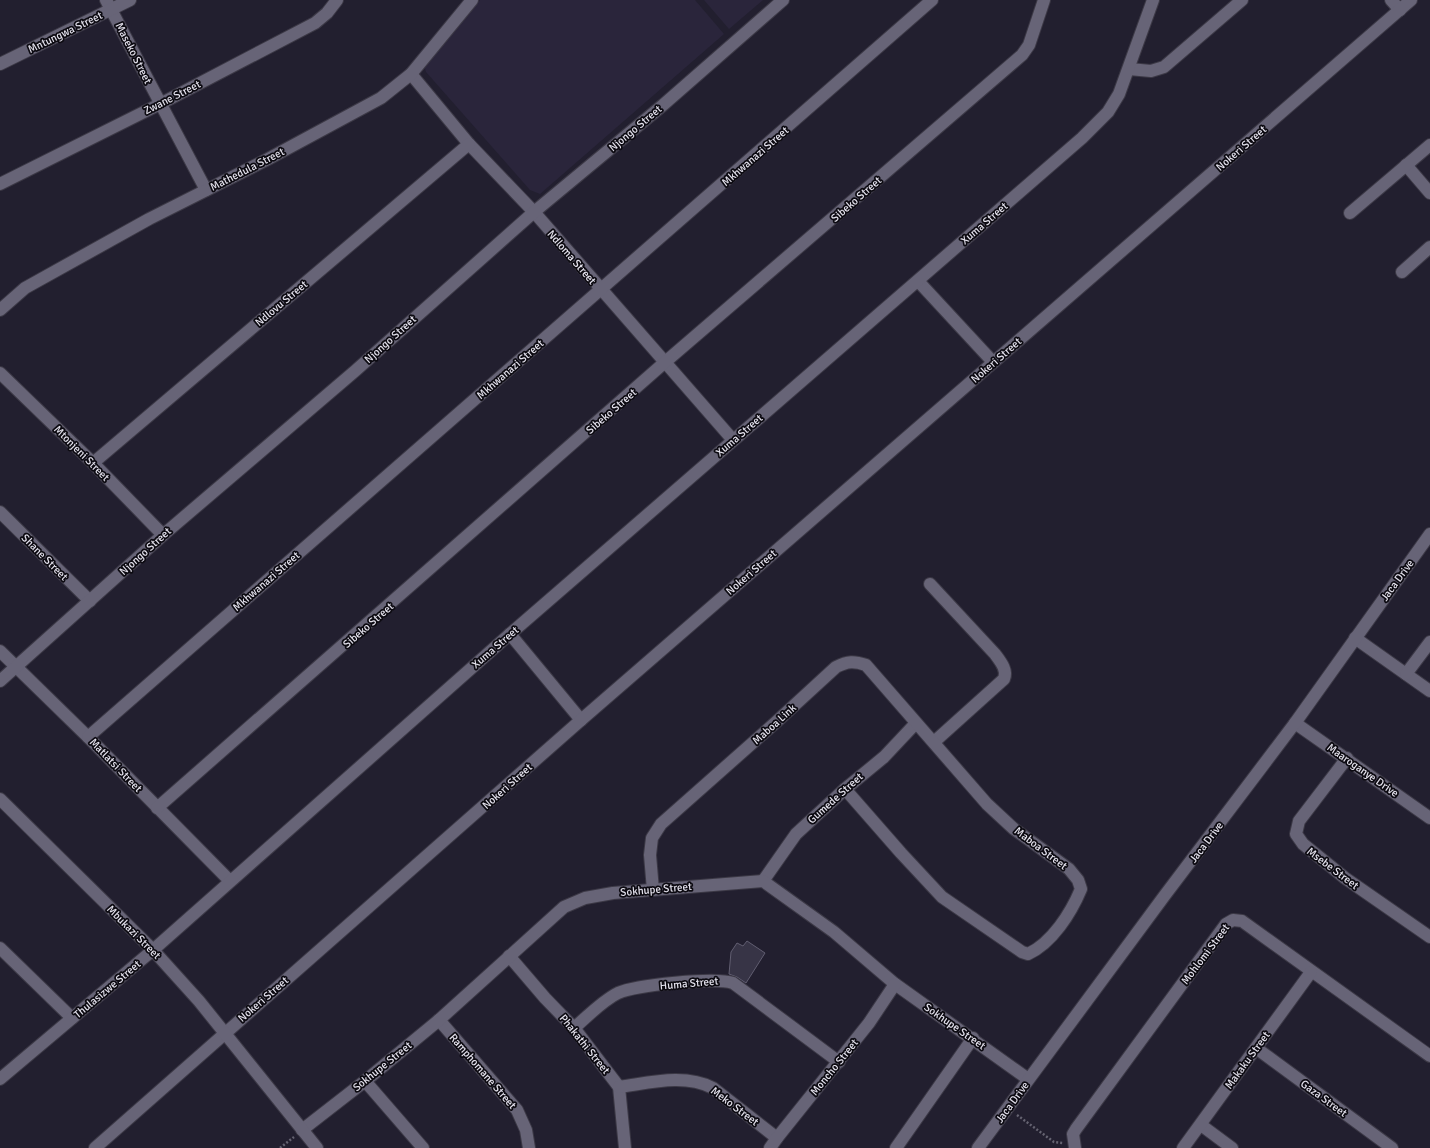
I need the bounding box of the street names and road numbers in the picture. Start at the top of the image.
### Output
street label: Mntungwa Street [26,9,105,56]
street label: Maseko Street [113,20,155,86]
street label: Zwane Street [142,78,203,117]
street label: Njongo Street [606,102,664,154]
street label: Nokeri Street [1214,123,1269,174]
street label: Mkhwanazi Street [719,124,791,189]
street label: Mathedula Street [208,145,287,194]
street label: Sibeko Street [828,174,884,225]
street label: Xuma Street [958,199,1010,247]
street label: Ndloma Street [545,228,599,287]
street label: Ndlovu Street [253,278,310,329]
street label: Njongo Street [362,313,419,366]
street label: Nokeri Street [969,335,1024,386]
street label: Mkhwanazi Street [474,337,546,402]
street label: Sibeko Street [583,386,639,437]
street label: Xuma Street [713,411,765,459]
street label: Mtonjeni Street [51,423,112,484]
street label: Njongo Street [117,525,174,578]
street label: Shane Street [19,531,71,583]
street label: Nokeri Street [724,547,779,598]
street label: Mkhwanazi Street [230,549,302,614]
street label: Jaca Drive [1378,557,1417,604]
street label: Sibeko Street [340,600,396,651]
street label: Xuma Street [469,623,521,671]
street label: Maboa Link [750,701,799,747]
street label: Matlatsi Street [87,736,145,795]
street label: Maaroganye Drive [1324,741,1401,800]
street label: Nokeri Street [480,761,535,812]
street label: Gumede Street [805,770,866,827]
street label: Jaca Drive [1187,819,1226,865]
street label: Maboa Street [1012,824,1070,873]
street label: Msebe Street [1304,845,1361,892]
street label: Sokhupe Street [620,880,693,899]
street label: Mbukazi Street [104,903,163,962]
street label: Mohlomi Street [1178,921,1232,987]
street label: Thulasizwe Street [71,958,144,1021]
street label: Nokeri Street [236,974,291,1025]
street label: Huma Street [659,974,719,993]
street label: Sokhupe Street [922,1000,988,1052]
street label: Phakathi Street [557,1012,613,1077]
street label: Makaku Street [1222,1029,1273,1092]
street label: Ramphomane Street [446,1031,519,1112]
street label: Moncho Street [808,1036,861,1098]
street label: Sokhupe Street [350,1039,414,1094]
street label: Gaza Street [1298,1077,1350,1120]
street label: Jaca Drive [993,1079,1032,1126]
street label: Meko Street [708,1084,761,1129]

